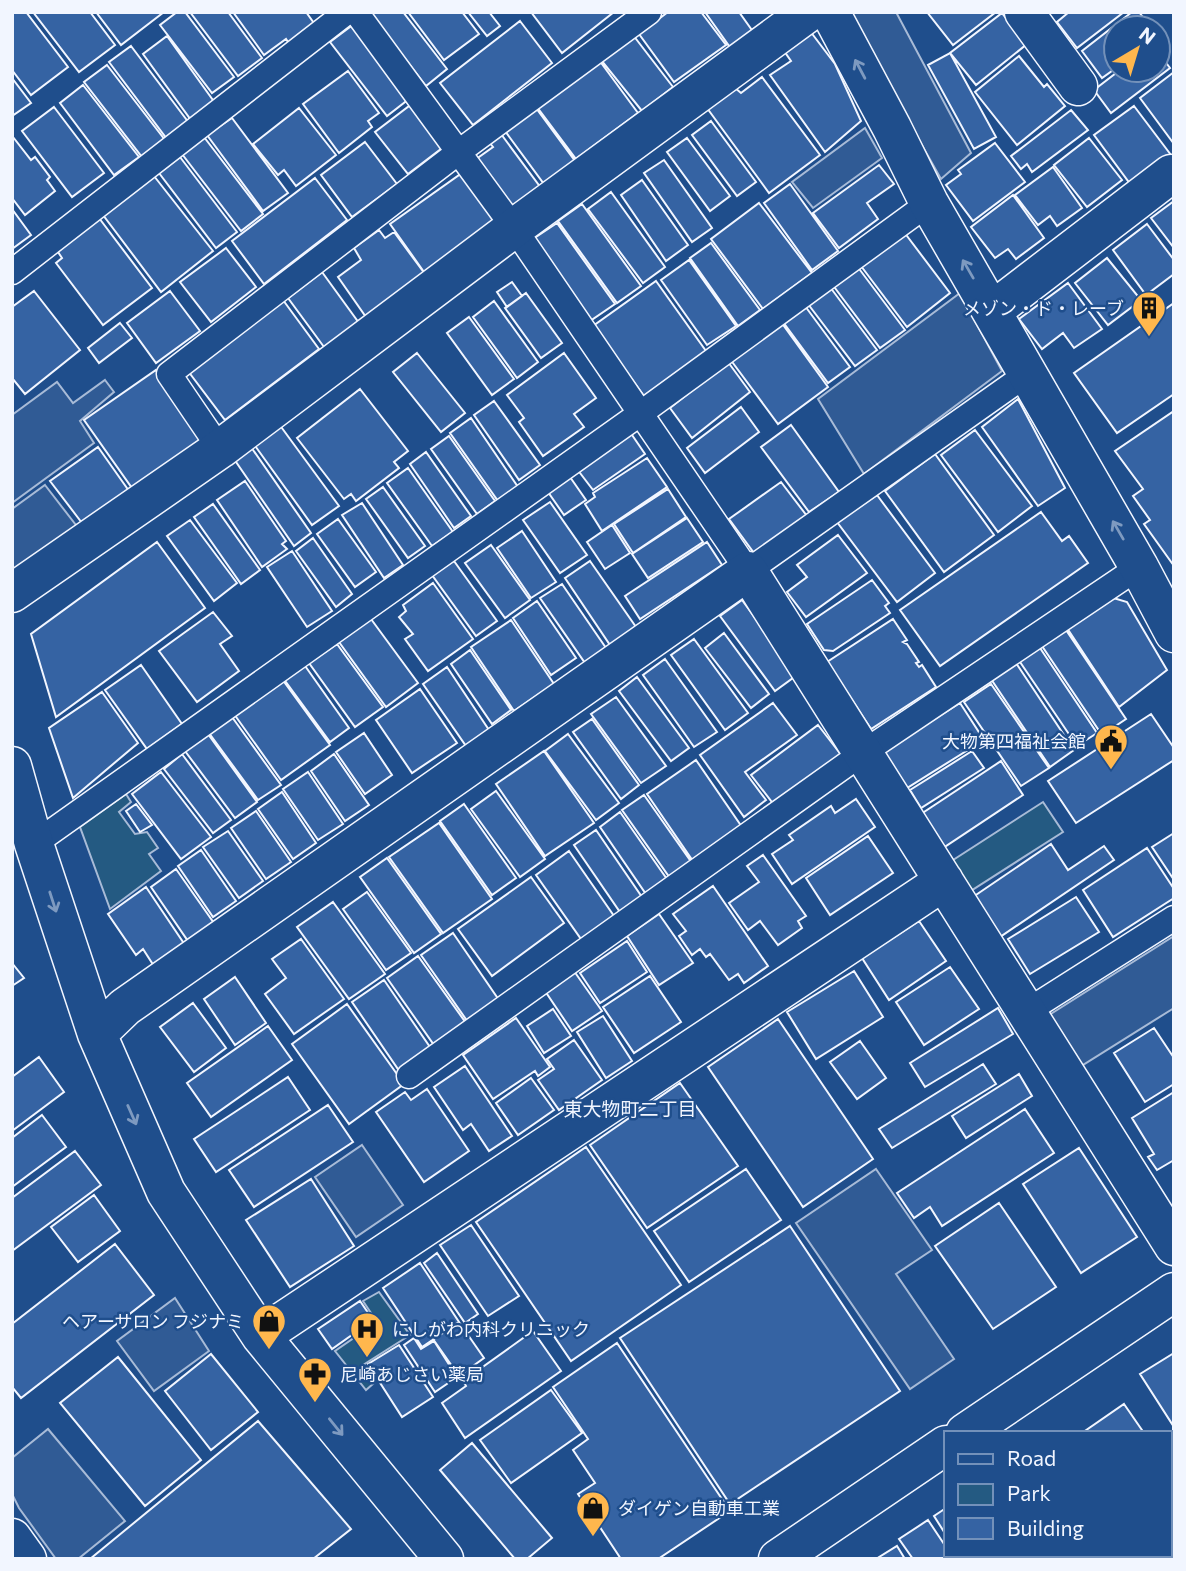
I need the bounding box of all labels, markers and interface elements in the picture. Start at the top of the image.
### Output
north arrow [1102,14,1172,84]
text: N [1135,22,1160,49]
one-way arrow [853,59,867,79]
one-way arrow [961,259,974,280]
building icon: メゾン・ド・レーブ [1130,289,1168,338]
place label: メゾン・ド・レーブ [963,297,1124,319]
one-way arrow [1110,520,1124,540]
public building icon: 大物第四福祉会館 [1092,722,1130,771]
place label: 大物第四福祉会館 [942,730,1086,752]
one-way arrow [48,890,60,912]
district label: 東大物町二丁目 [563,1097,697,1120]
one-way arrow [126,1103,139,1125]
shop icon: ヘアーサロン フジナミ [250,1302,288,1351]
place label: ヘアーサロン フジナミ [62,1310,244,1332]
hospital icon: にしがわ内科クリニック [348,1310,386,1359]
place label: にしがわ内科クリニック [392,1318,590,1340]
pharmacy icon: 尼崎あじさい薬局 [296,1355,334,1404]
place label: 尼崎あじさい薬局 [340,1363,484,1385]
one-way arrow [328,1417,343,1435]
legend [944,1431,1172,1557]
text: Road [1007,1445,1056,1470]
text: Park [1007,1480,1051,1505]
shop icon: ダイゲン自動車工業 [574,1489,612,1538]
place label: ダイゲン自動車工業 [618,1497,780,1519]
text: Building [1007,1515,1084,1540]

